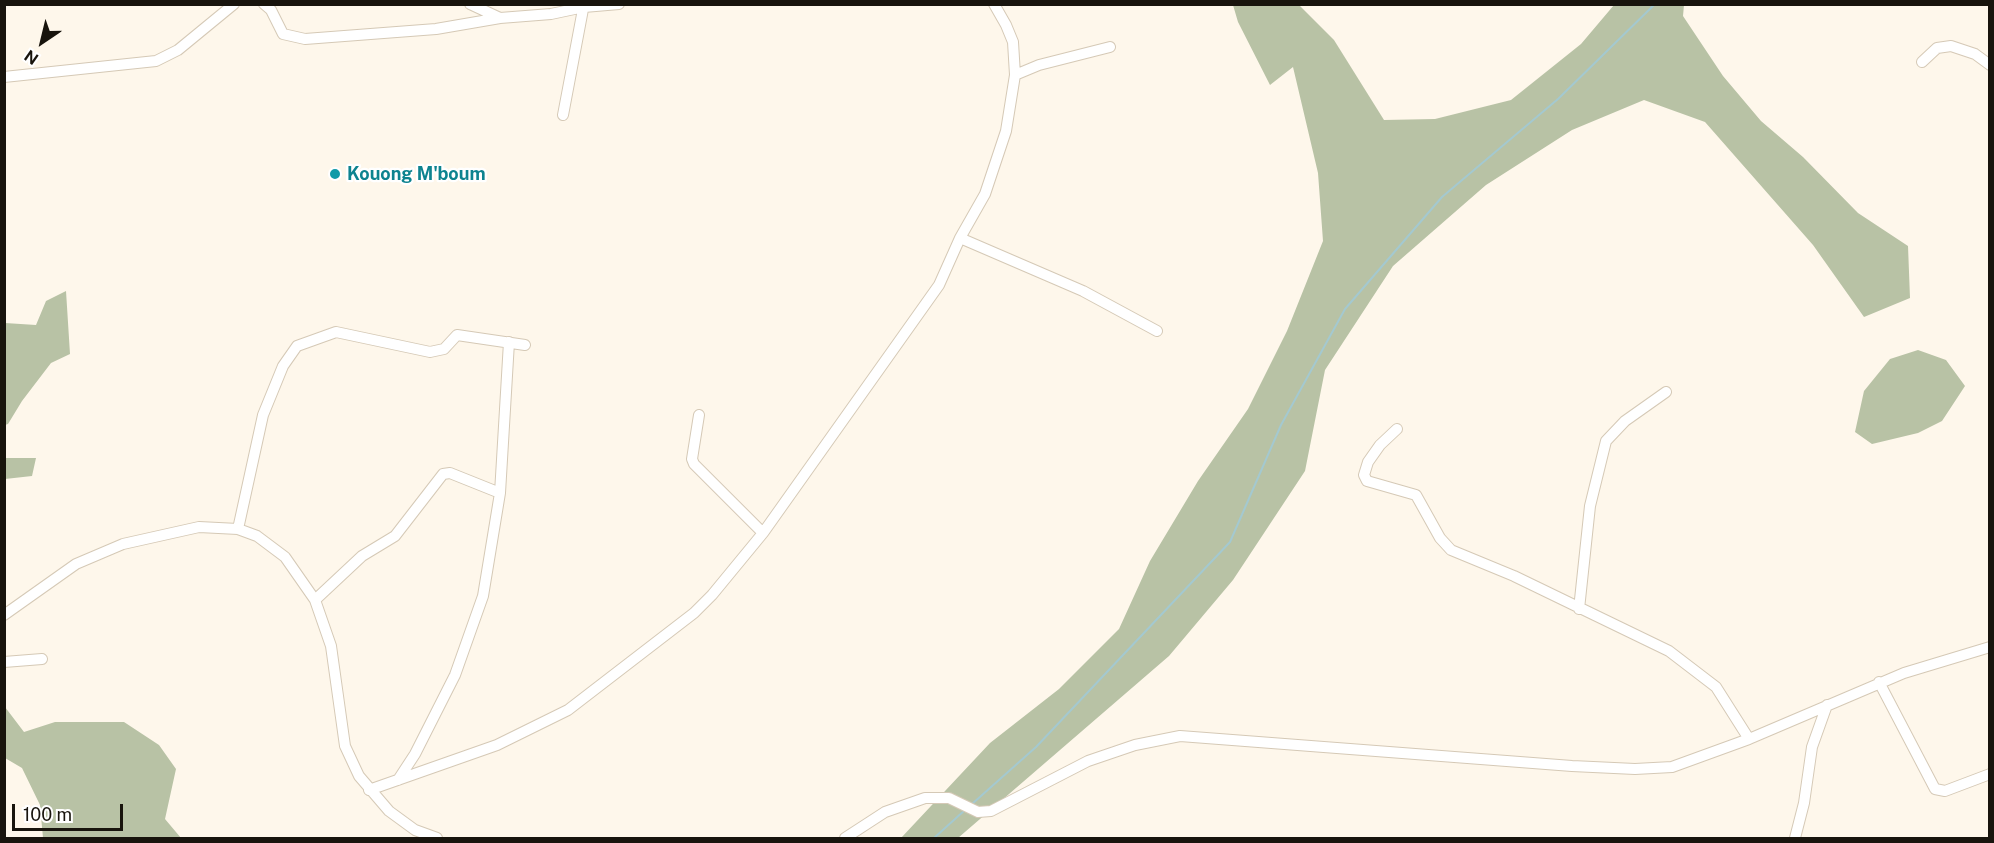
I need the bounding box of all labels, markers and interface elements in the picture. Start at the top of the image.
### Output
north arrow [12,12,72,72]
text: N [21,46,42,69]
place label: Kouong M'boum [347,163,486,185]
marker: Kouong M'boum [328,167,342,181]
scale bar [15,792,126,830]
text: 100 m [23,804,72,825]

